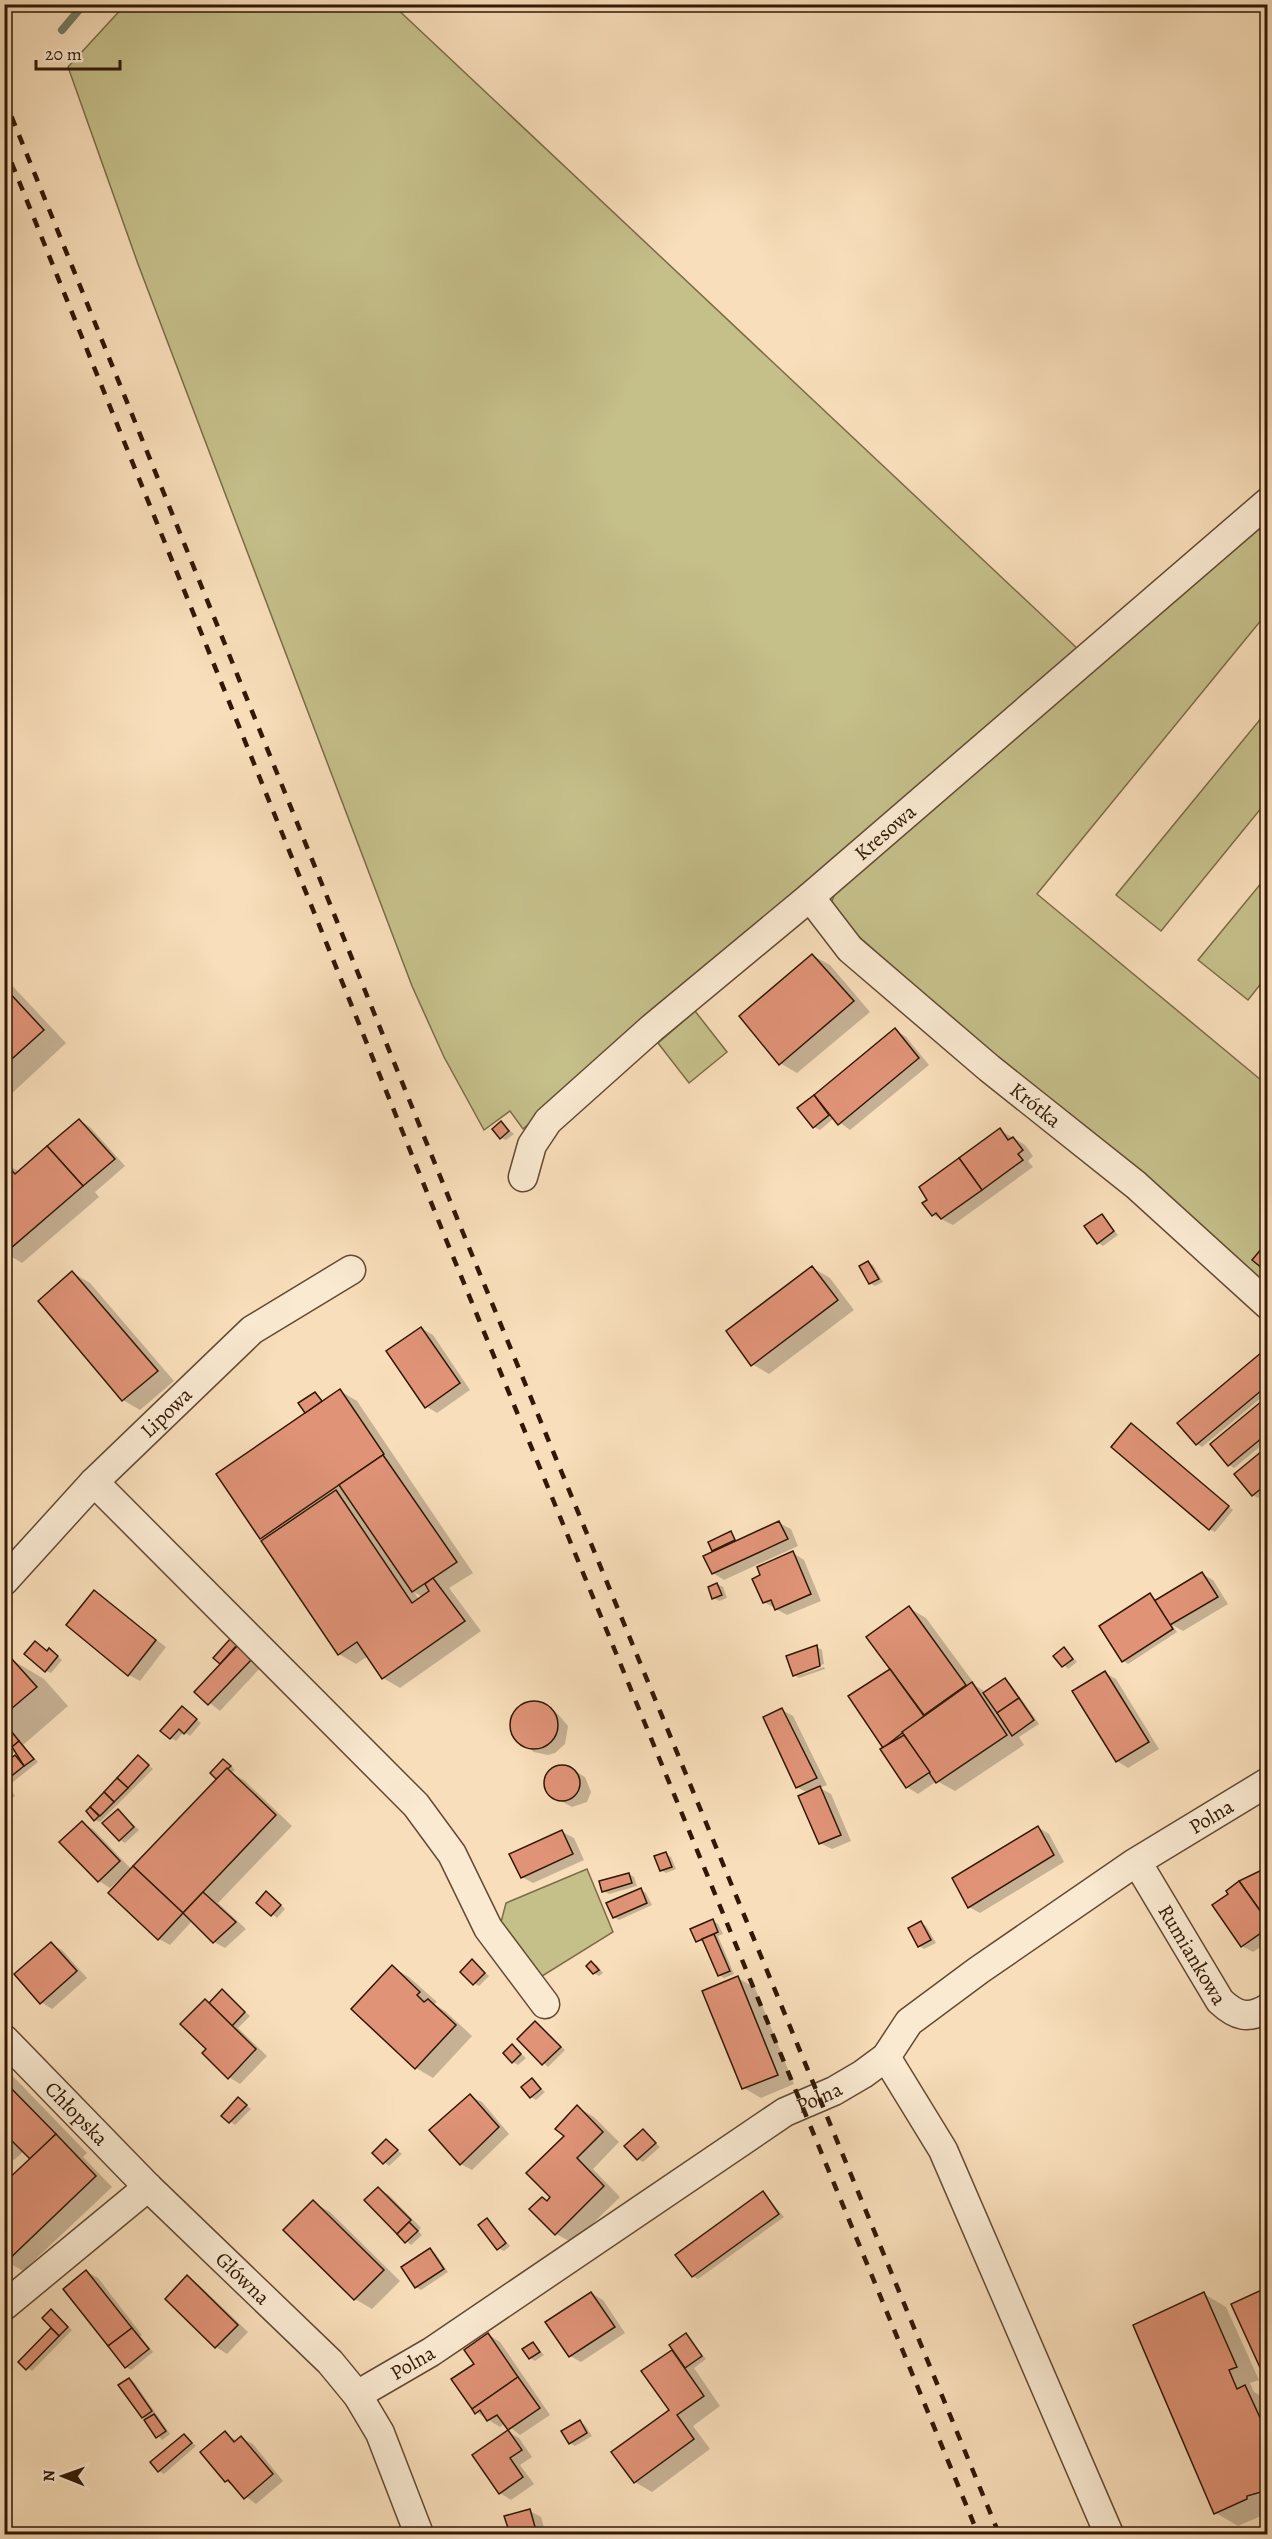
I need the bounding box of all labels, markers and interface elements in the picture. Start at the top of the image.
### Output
scale bar [36,33,120,71]
text: 20 m [45,42,82,66]
street label: Kresowa [848,798,922,867]
street label: Krótka [1004,1076,1067,1134]
street label: Lipowa [134,1381,198,1444]
street label: Polna [1184,1792,1239,1841]
street label: Rumiankowa [1151,1899,1233,2010]
street label: Chłopska [39,2075,115,2152]
street label: Polna [792,2075,848,2120]
street label: Główna [209,2245,276,2311]
street label: Polna [385,2339,440,2387]
north arrow [33,2446,93,2506]
text: N [38,2469,60,2482]

